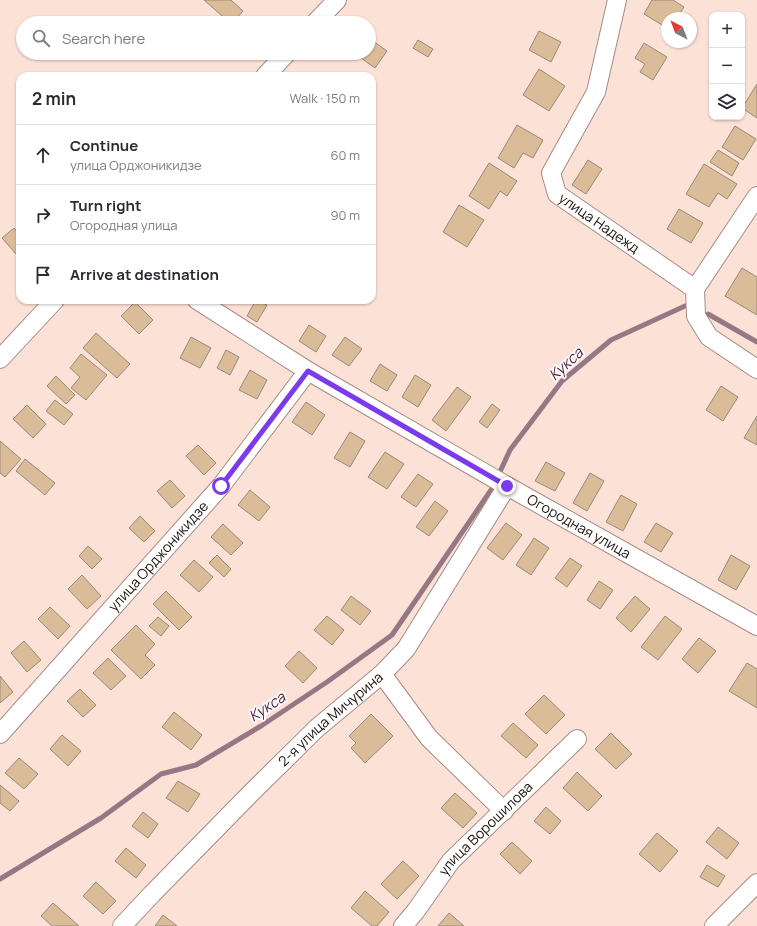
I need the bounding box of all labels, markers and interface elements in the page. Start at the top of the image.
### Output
north arrow [661,12,697,48]
map controls [709,12,745,120]
button: + [709,12,745,48]
search box [16,16,376,60]
icon: search [30,27,52,49]
text: Search here [62,28,145,49]
button: − [709,48,745,84]
button: layers [709,84,745,120]
text: 2 min [32,87,76,110]
text: Walk · 150 m [289,89,360,107]
text: Continue [70,135,138,156]
icon: ahead [32,144,54,166]
text: 60 m [330,146,360,164]
text: улица Орджоникидзе [70,156,202,174]
street label: улица Надежд [555,188,643,257]
text: Turn right [70,195,141,216]
icon: right [32,204,54,226]
text: 90 m [330,206,360,224]
text: Огородная улица [70,216,178,234]
icon: arrive [32,264,54,286]
text: Arrive at destination [70,264,219,285]
water label: Кукса [544,342,588,385]
route start [212,477,230,495]
route end [498,477,516,495]
street label: Огородная улица [524,489,634,562]
street label: улица Орджоникидзе [104,497,212,615]
street label: 2-я улица Мичурина [274,667,387,770]
water label: Кукса [244,686,290,726]
street label: улица Ворошилова [434,777,536,879]

